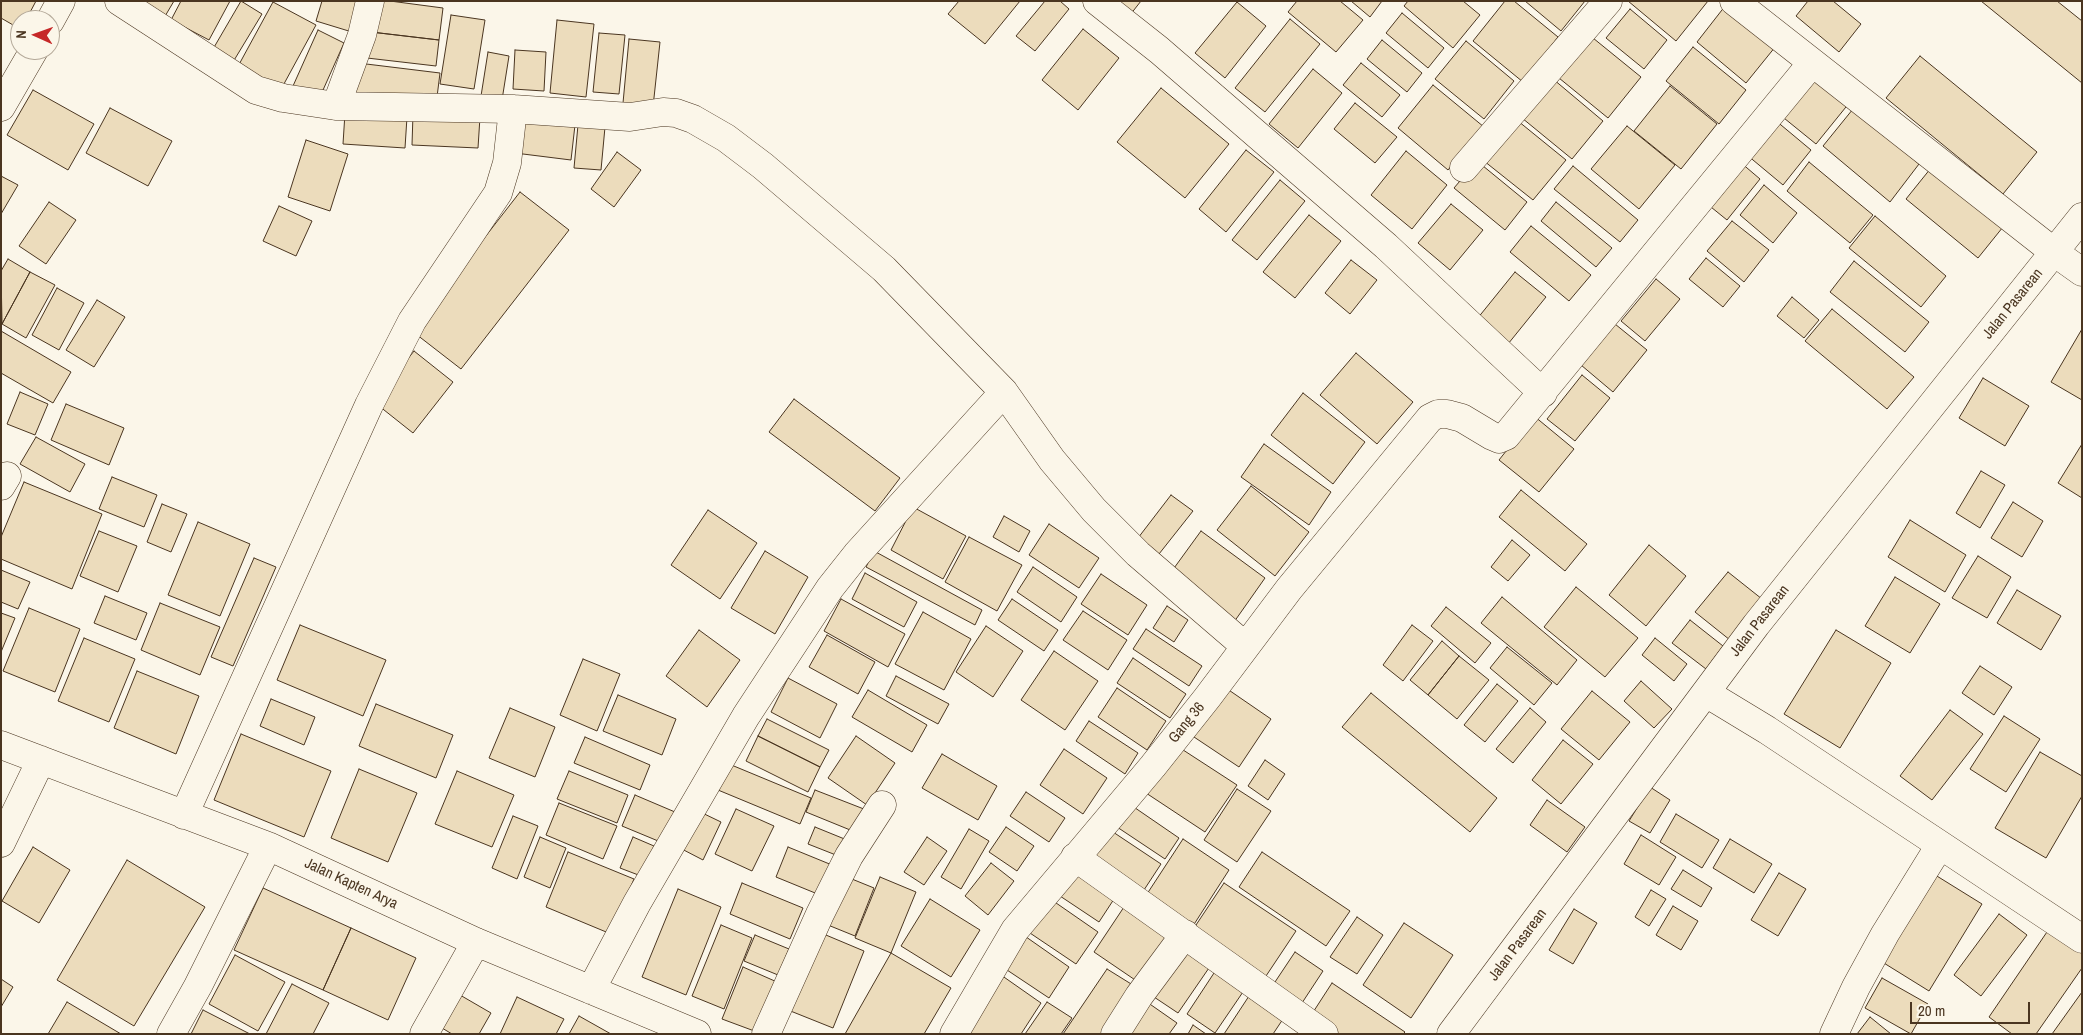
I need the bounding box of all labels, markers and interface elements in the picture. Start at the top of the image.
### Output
north arrow [10,10,60,60]
text: N [12,30,30,39]
street label: Jalan Pasarean [1979,265,2047,343]
street label: Jalan Pasarean [1727,582,1793,660]
street label: Gang 36 [1165,699,1209,747]
street label: Jalan Kapten Arya [302,855,400,913]
street label: Jalan Pasarean [1485,905,1551,985]
scale bar [1913,992,2033,1024]
text: 20 m [1918,1000,1945,1021]

